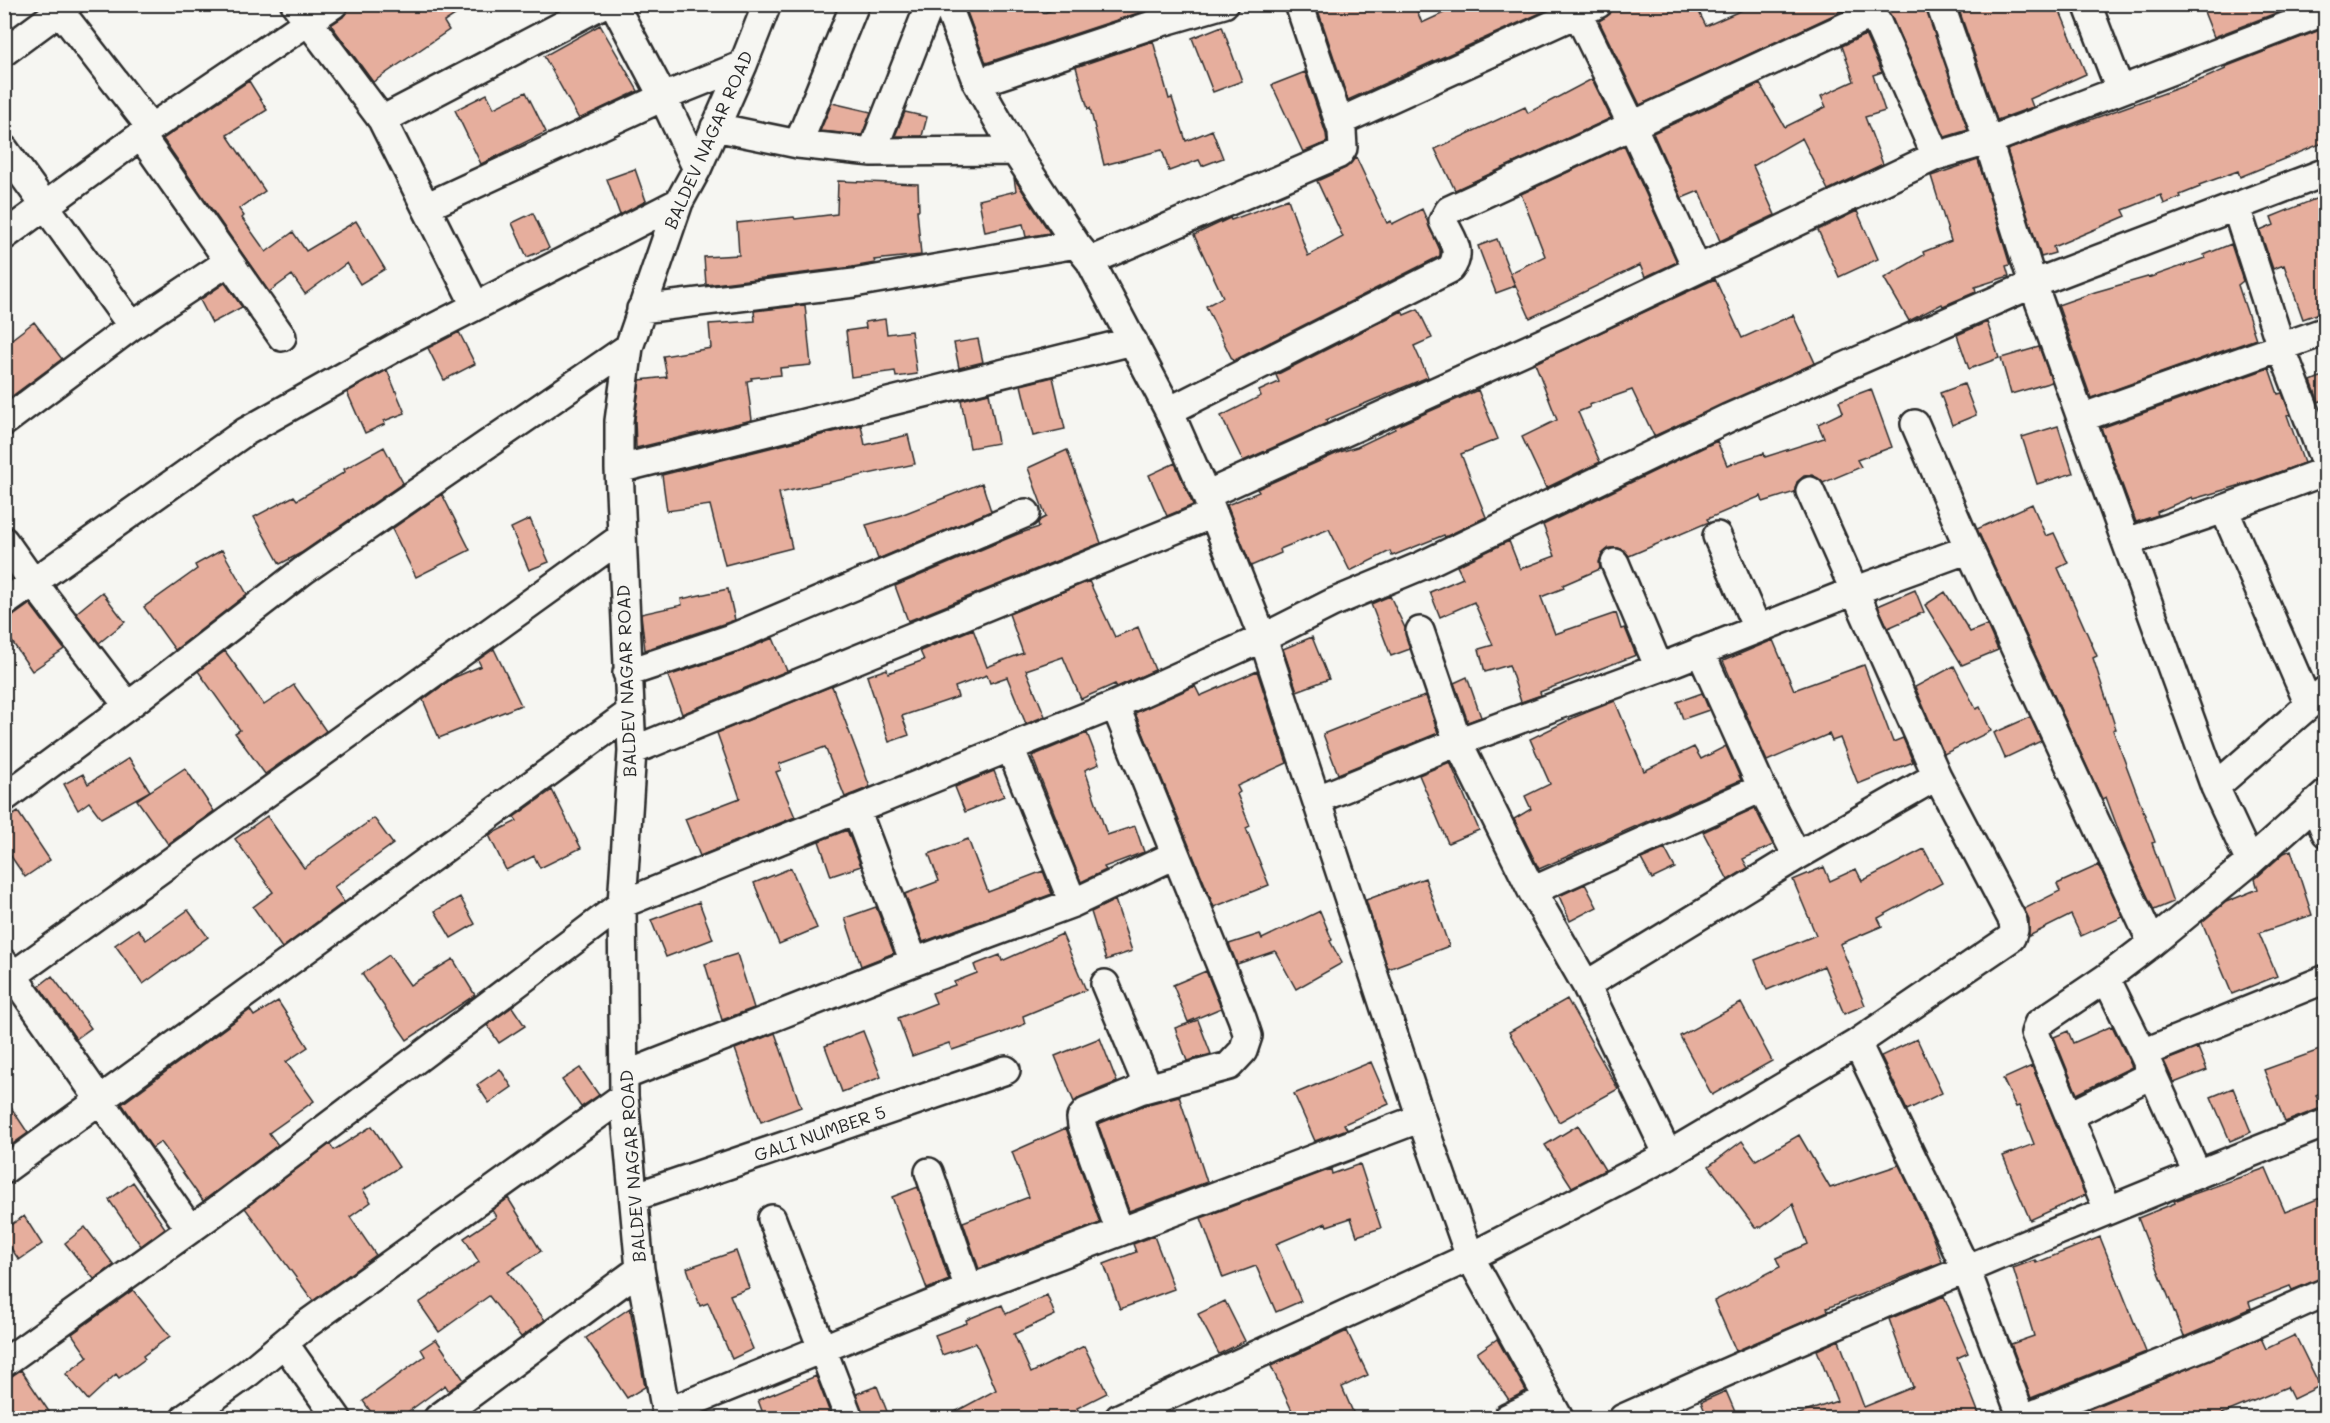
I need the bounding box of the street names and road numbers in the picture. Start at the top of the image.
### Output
street label: BALDEV NAGAR ROAD [658,47,758,232]
street label: BALDEV NAGAR ROAD [611,584,641,778]
street label: BALDEV NAGAR ROAD [613,1069,651,1263]
street label: GALI NUMBER 5 [751,1099,889,1167]

